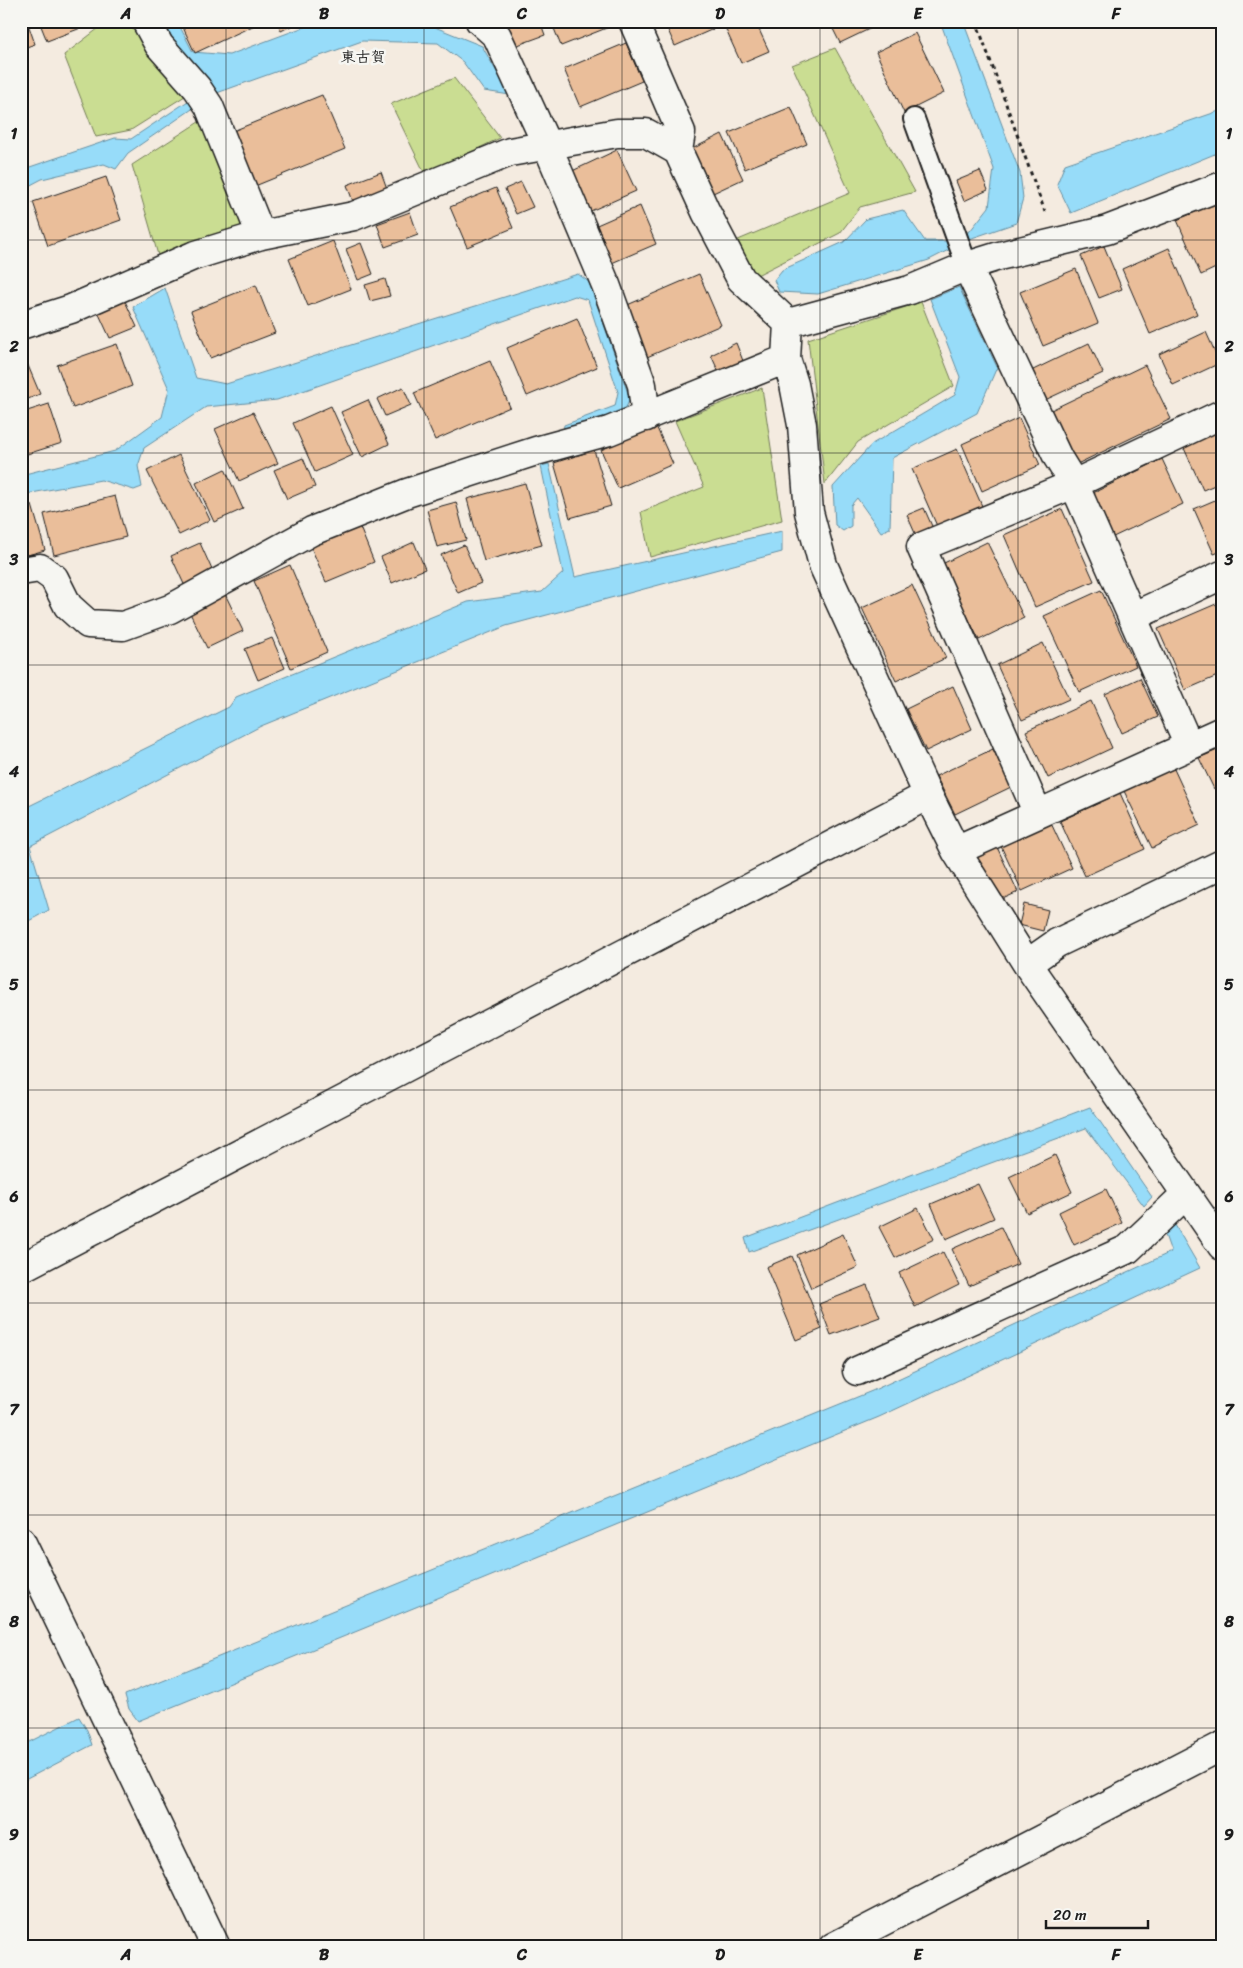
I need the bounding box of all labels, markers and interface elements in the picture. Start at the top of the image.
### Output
text: A [120,0,131,28]
text: B [319,0,330,28]
text: C [516,0,528,28]
text: D [715,0,725,28]
text: E [914,0,924,28]
text: F [1111,0,1122,28]
district label: 東古賀 [340,44,386,70]
text: 1 [11,119,18,148]
text: 1 [1226,119,1233,148]
text: 2 [8,332,19,361]
text: 2 [1223,332,1234,361]
text: 3 [9,545,19,574]
text: 3 [1224,545,1234,574]
text: 4 [8,757,19,786]
text: 4 [1223,757,1234,786]
text: 5 [9,970,19,999]
text: 5 [1224,970,1234,999]
text: 6 [8,1182,19,1211]
text: 6 [1223,1182,1234,1211]
text: 7 [9,1395,20,1424]
text: 7 [1224,1395,1235,1424]
text: 8 [8,1607,19,1636]
text: 8 [1223,1607,1234,1636]
text: 9 [9,1820,19,1849]
text: 9 [1224,1820,1234,1849]
scale bar [1046,1898,1148,1930]
text: 20 m [1053,1902,1087,1928]
text: A [120,1940,131,1968]
text: B [319,1940,330,1968]
text: C [516,1940,528,1968]
text: D [715,1940,725,1968]
text: E [914,1940,924,1968]
text: F [1111,1940,1122,1968]

